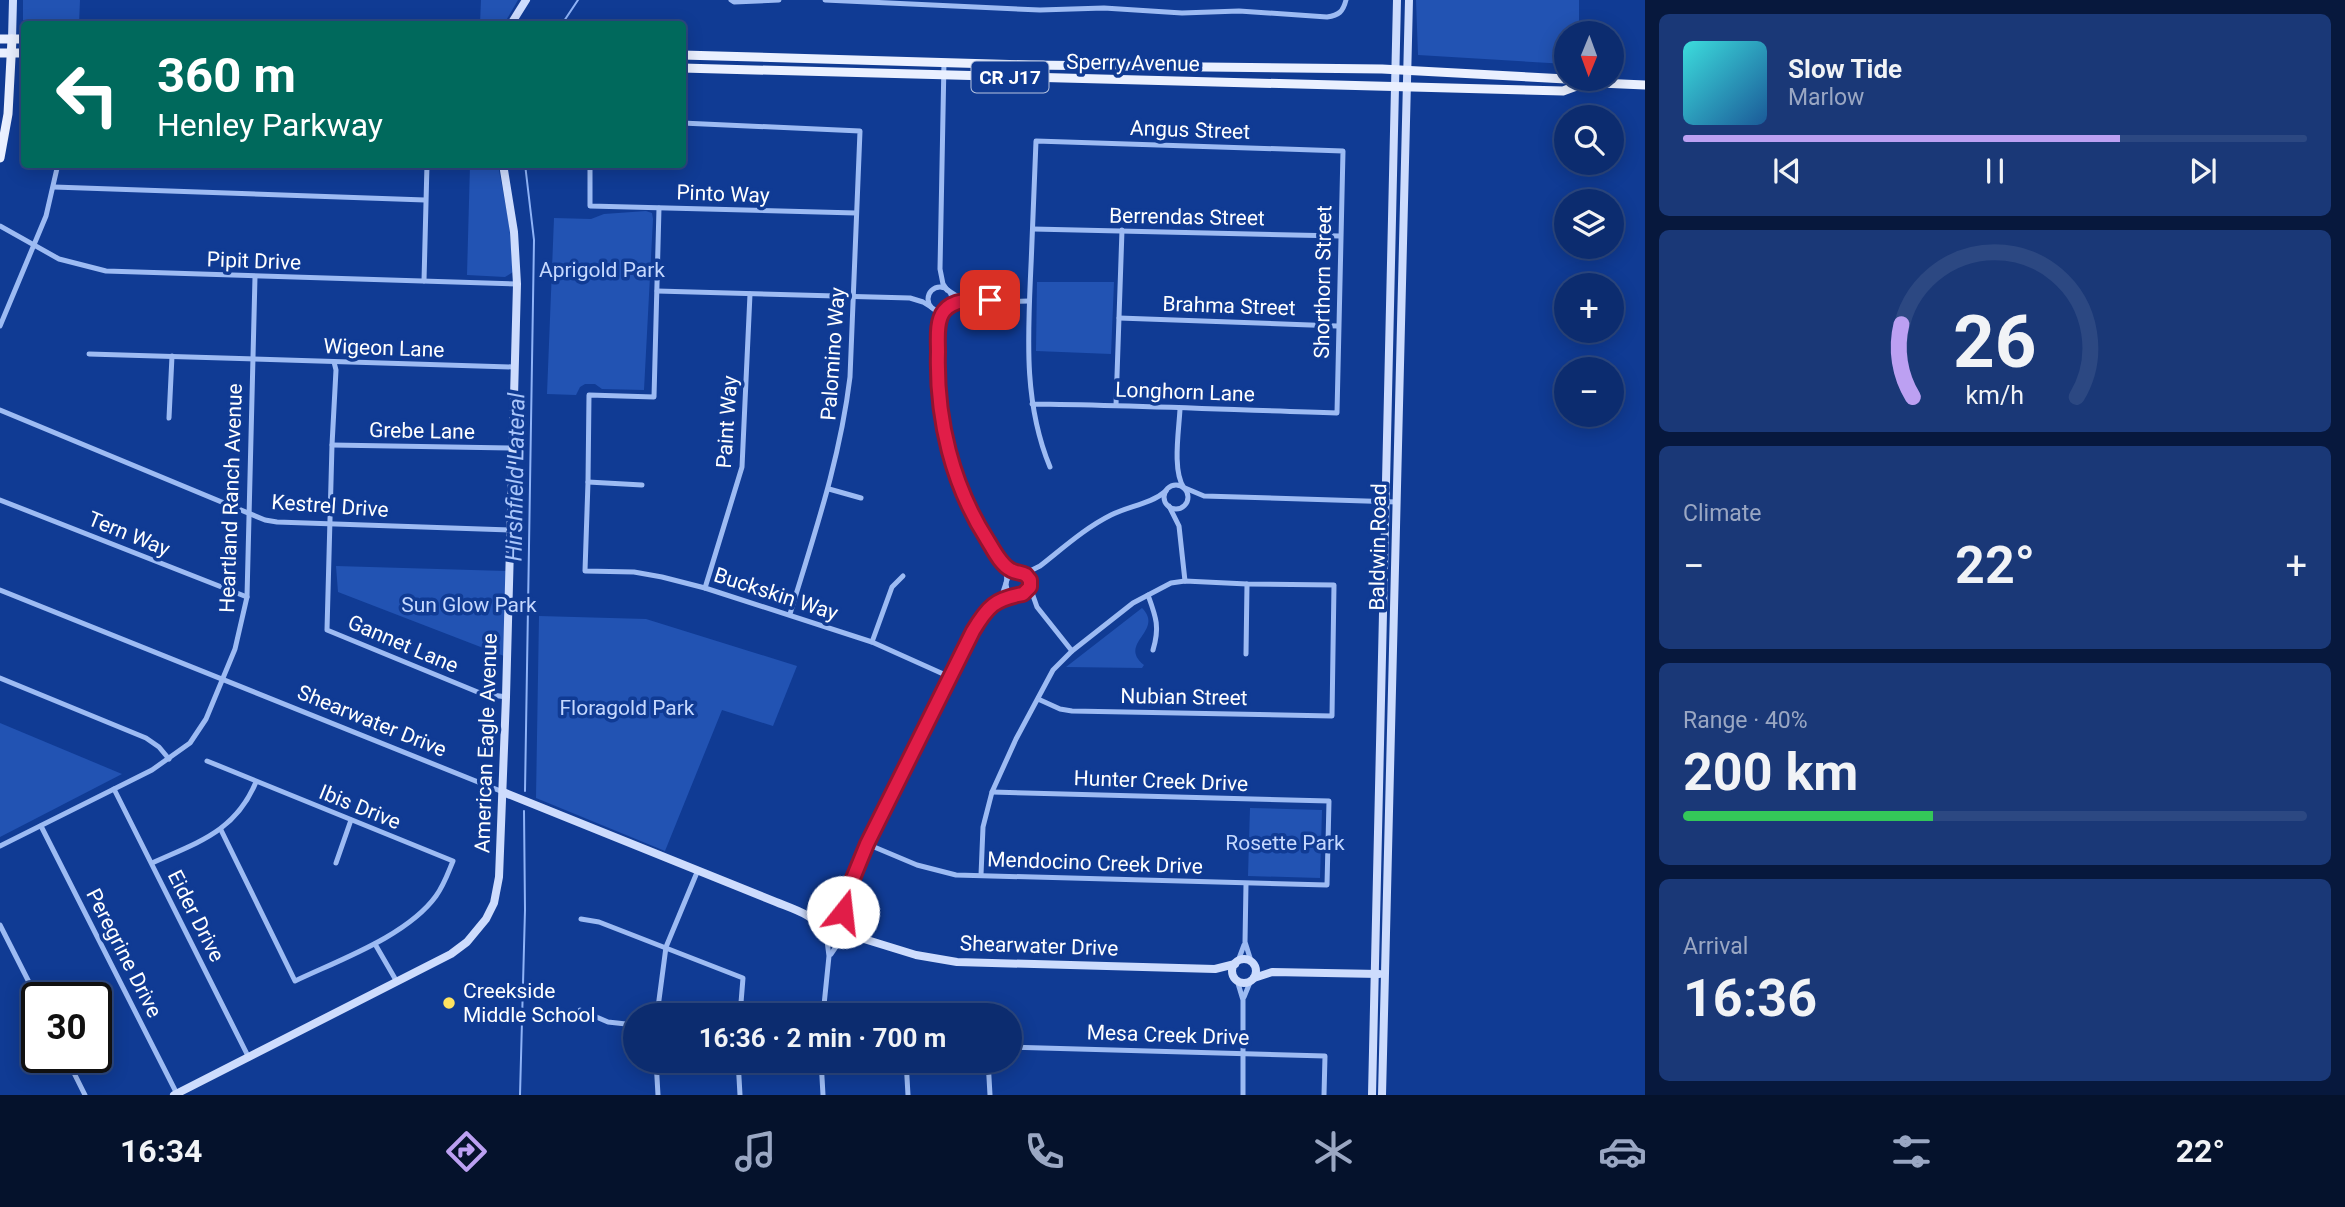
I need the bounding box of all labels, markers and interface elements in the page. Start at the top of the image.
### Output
north arrow [1554,21,1624,91]
map controls [1554,21,1624,427]
text: 360 m [157,47,296,104]
icon: left [42,49,133,140]
street label: Sperry Avenue [1066,50,1200,76]
text: Slow Tide [1788,54,1902,84]
road number: CR J17 [972,61,1048,92]
text: Marlow [1788,84,1864,111]
button: search [1554,105,1624,175]
text: Henley Parkway [157,106,383,144]
street label: Angus Street [1130,116,1251,144]
icon: previous [1768,152,1806,190]
icon: pause [1976,152,2014,190]
icon: next [2184,152,2222,190]
street label: Pinto Way [676,180,770,208]
button: layers [1554,189,1624,259]
street label: Berrendas Street [1109,204,1265,230]
street label: Shorthorn Street [1310,205,1336,359]
street label: Pipit Drive [206,247,302,275]
park label: Aprigold Park [539,258,665,282]
pin [960,270,1020,330]
button: + [1554,273,1624,343]
icon: arrive [971,281,1009,319]
street label: Palomino Way [816,287,850,421]
street label: Brahma Street [1162,292,1296,320]
text: 26 [1953,300,2037,386]
street label: Wigeon Lane [323,334,445,362]
button: − [1554,357,1624,427]
street label: Paint Way [712,375,742,469]
street label: Longhorn Lane [1115,378,1255,406]
text: km/h [1966,381,2024,410]
street label: Heartland Ranch Avenue [215,383,247,613]
water label: Hirshfield Lateral [501,392,530,561]
street label: Grebe Lane [369,418,475,444]
street label: Baldwin Road [1365,483,1391,611]
street label: Kestrel Drive [271,490,389,522]
text: Climate [1683,500,1762,527]
street label: Tern Way [85,507,173,561]
text: 22° [1955,535,2035,596]
text: − [1683,544,1705,588]
text: + [2285,544,2307,588]
street label: Buckskin Way [711,563,841,625]
park label: Sun Glow Park [401,593,537,617]
street label: Gannet Lane [344,610,462,678]
street label: American Eagle Avenue [470,633,502,853]
street label: Shearwater Drive [294,680,450,762]
street label: Nubian Street [1120,684,1248,710]
park label: Floragold Park [559,696,695,720]
text: Range · 40% [1683,707,1808,734]
text: 200 km [1683,742,1858,803]
street label: Hunter Creek Drive [1073,766,1249,796]
street label: Ibis Drive [316,780,404,834]
park label: Rosette Park [1225,831,1345,855]
street label: Mendocino Creek Drive [987,847,1203,879]
street label: Eider Drive [163,866,229,966]
position arrow [806,875,880,949]
street label: Peregrine Drive [81,885,167,1021]
street label: Shearwater Drive [959,931,1119,961]
text: Arrival [1683,933,1748,960]
text: 16:36 [1683,968,1817,1029]
place label: Creekside Middle School [463,979,596,1027]
speed limit sign: 30 [21,982,112,1073]
marker: Creekside Middle School [441,995,457,1011]
street label: Mesa Creek Drive [1086,1020,1250,1050]
text: 16:36 · 2 min · 700 m [699,1023,946,1053]
icon: directions [442,1127,491,1176]
icon: music [731,1127,780,1176]
icon: phone [1020,1127,1069,1176]
icon: climate [1309,1127,1358,1176]
icon: car [1598,1127,1647,1176]
icon: filters [1887,1127,1936,1176]
text: 16:34 [120,1132,202,1170]
text: 22° [2176,1132,2225,1170]

